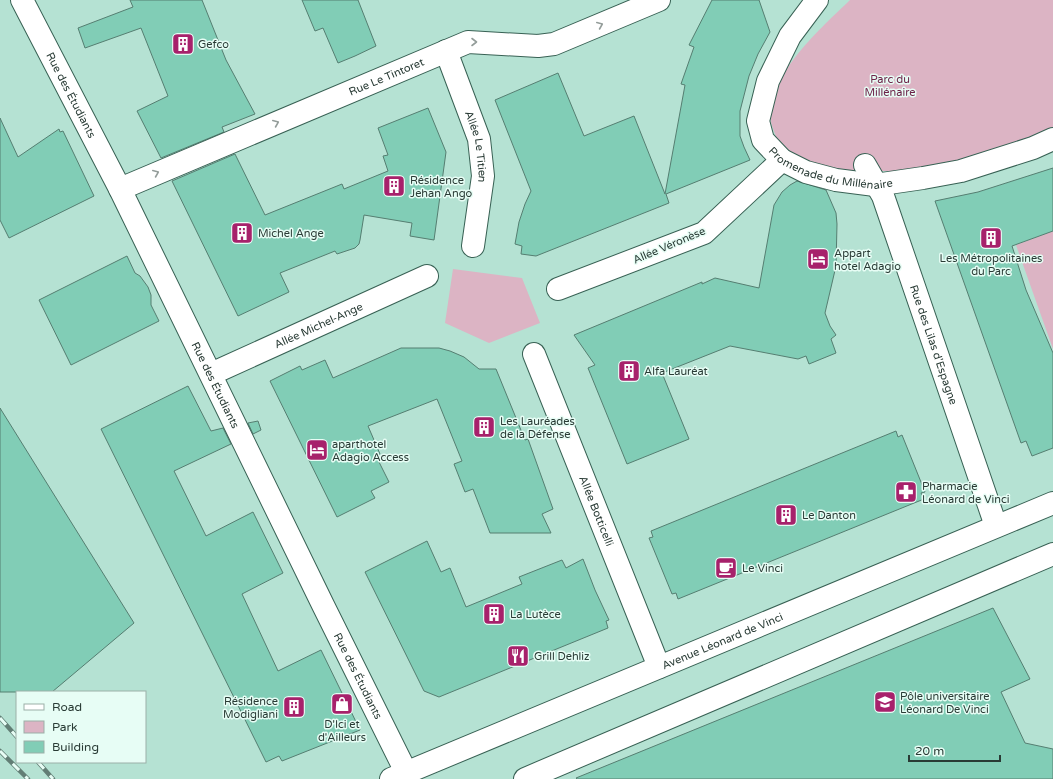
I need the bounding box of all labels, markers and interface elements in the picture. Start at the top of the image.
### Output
one-way arrow [596,21,603,29]
building icon: Gefco [170,31,196,57]
place label: Gefco [198,38,229,51]
one-way arrow [471,38,477,46]
street label: Rue des Étudiants [43,50,98,140]
street label: Rue Le Tintoret [347,55,426,99]
park label: Parc du Millénaire [865,73,915,99]
street label: Allée Le Titien [462,109,489,183]
one-way arrow [272,119,279,127]
street label: Promenade du Millénaire [766,144,894,192]
one-way arrow [153,170,160,178]
building icon: Résidence Jehan Ango [381,173,407,199]
place label: Résidence Jehan Ango [410,174,473,200]
building icon: Michel Ange [229,220,255,246]
street label: Allée Véronèse [631,224,707,267]
building icon: Les Métropolitaines du Parc [978,225,1004,251]
place label: Michel Ange [258,227,324,240]
hotel icon: Appart hotel Adagio [805,246,831,272]
place label: Appart hotel Adagio [834,247,901,273]
place label: Les Métropolitaines du Parc [940,252,1042,278]
street label: Rue des Lilas d'Espagne [907,283,960,406]
street label: Allée Michel-Ange [272,300,365,351]
street label: Rue des Étudiants [189,340,242,431]
building icon: Alfa Lauréat [616,358,642,384]
place label: Alfa Lauréat [644,365,708,378]
building icon: Les Lauréades de la Défense [471,414,497,440]
place label: Les Lauréades de la Défense [500,415,575,441]
hotel icon: aparthotel Adagio Access [304,437,330,463]
place label: aparthotel Adagio Access [332,438,409,464]
street label: Allée Botticelli [576,474,616,548]
pharmacy icon: Pharmacie Léonard de Vinci [893,479,919,505]
place label: Pharmacie Léonard de Vinci [922,480,1010,506]
building icon: Le Danton [773,502,799,528]
place label: Le Danton [802,509,856,522]
cafe icon: Le Vinci [713,555,739,581]
place label: Le Vinci [742,562,783,575]
building icon: La Lutèce [481,601,507,627]
place label: La Lutèce [510,608,561,621]
street label: Avenue Léonard de Vinci [660,610,785,672]
street label: Rue des Étudiants [331,631,385,721]
restaurant icon: Grill Dehliz [505,643,531,669]
place label: Grill Dehliz [534,650,590,663]
school or university icon: Pôle universitaire Léonard De Vinci [872,689,898,715]
place label: Pôle universitaire Léonard De Vinci [900,690,990,716]
legend [16,691,146,763]
shop icon: D'Ici et d'Ailleurs [329,691,355,717]
building icon: Résidence Modigliani [281,694,307,720]
place label: Résidence Modigliani [223,695,278,721]
text: Road [52,700,82,714]
place label: D'Ici et d'Ailleurs [318,718,366,744]
text: Park [52,720,78,734]
scale bar [909,737,1000,763]
text: Building [52,740,99,754]
text: 20 m [915,744,944,758]

